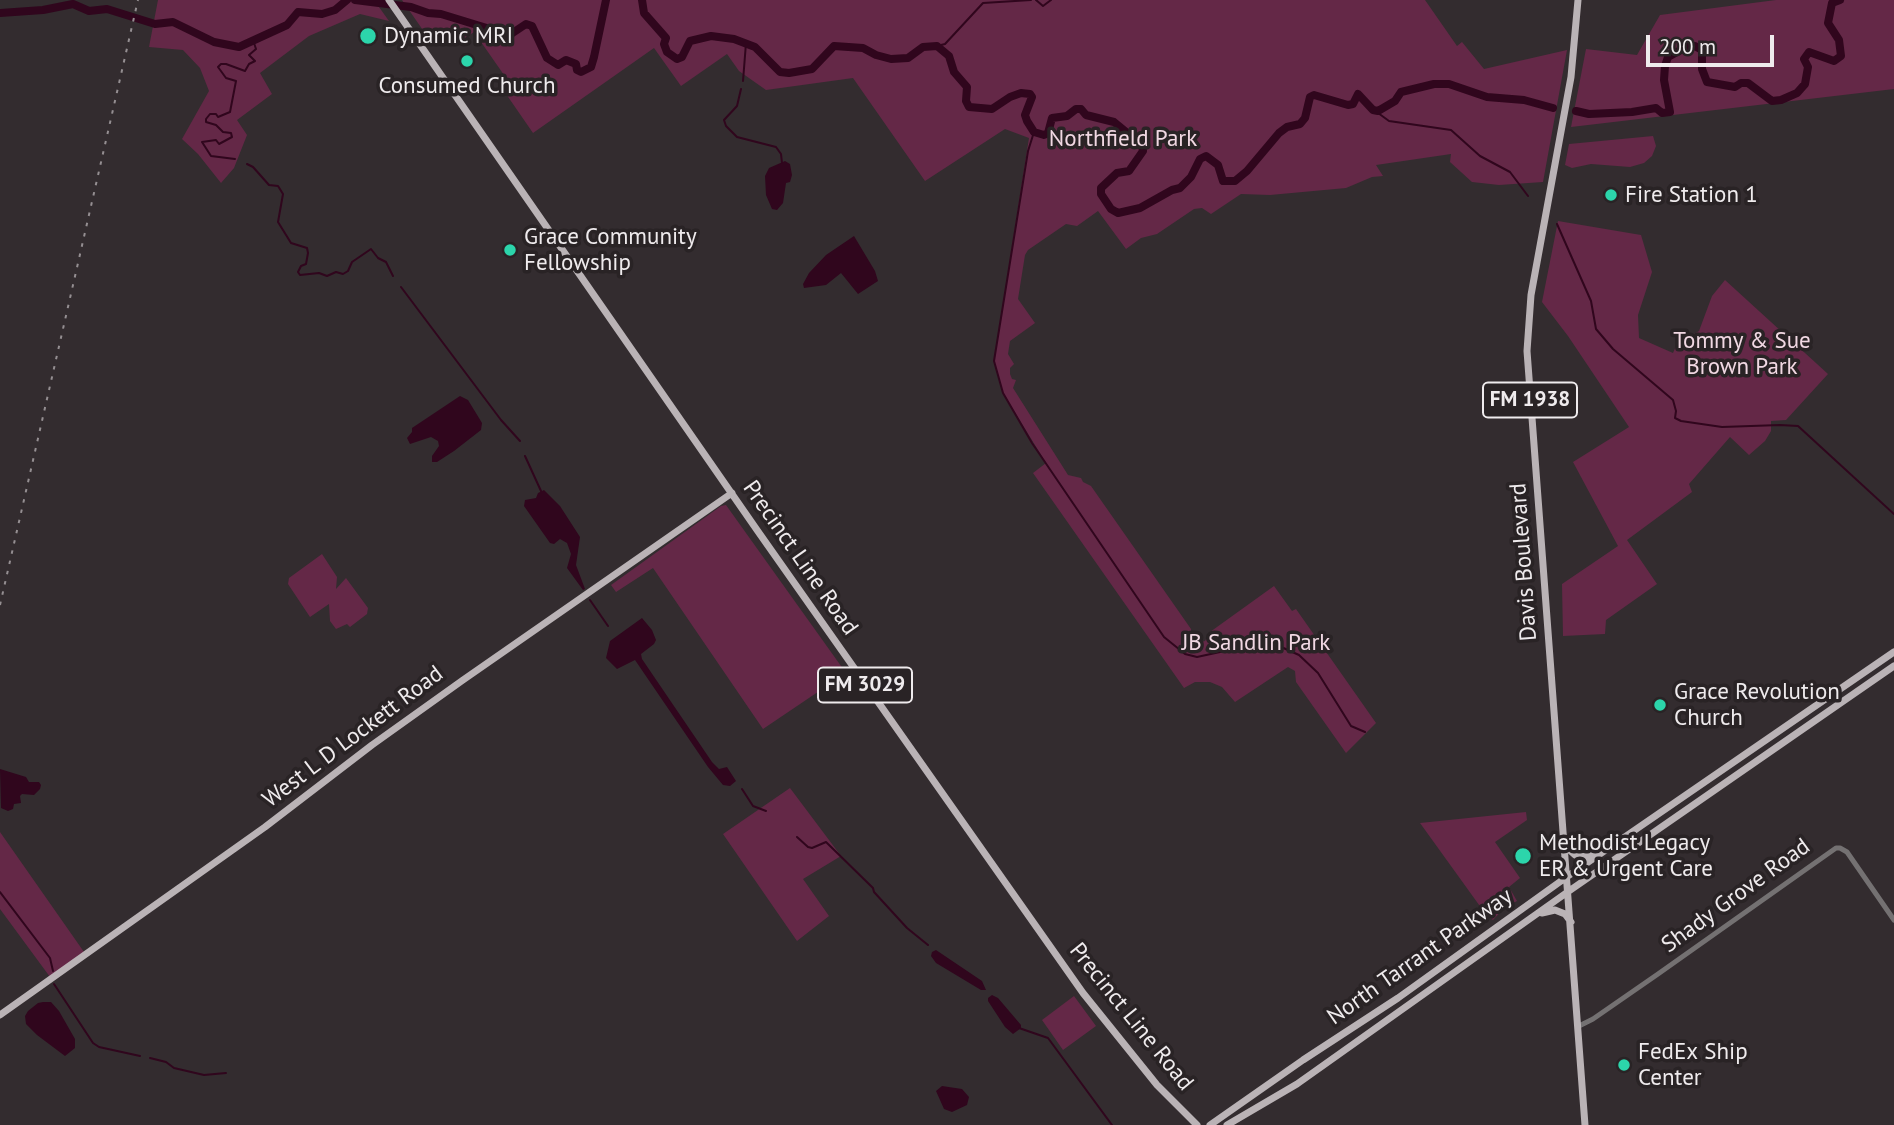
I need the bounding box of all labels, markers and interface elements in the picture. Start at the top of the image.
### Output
scale bar [1649,21,1777,65]
place label: Dynamic MRI [384,22,513,50]
marker: Dynamic MRI [358,26,378,46]
text: 200 m [1659,33,1716,60]
marker: Consumed Church [459,53,475,69]
place label: Consumed Church [378,72,556,100]
park label: Northfield Park [1049,125,1197,153]
place label: Fire Station 1 [1625,181,1758,209]
marker: Fire Station 1 [1603,187,1619,203]
place label: Grace Community Fellowship [524,223,697,277]
marker: Grace Community Fellowship [502,242,518,258]
park label: Tommy & Sue Brown Park [1673,327,1811,381]
road number: FM 1938 [1483,382,1577,418]
street label: Precinct Line Road [737,476,863,640]
street label: Davis Boulevard [1505,482,1543,642]
park label: JB Sandlin Park [1182,629,1330,657]
street label: West L D Lockett Road [257,660,449,814]
road number: FM 3029 [818,668,912,702]
place label: Grace Revolution Church [1674,678,1840,732]
marker: Grace Revolution Church [1652,697,1668,713]
place label: Methodist Legacy ER & Urgent Care [1539,829,1713,883]
street label: Shady Grove Road [1656,833,1816,959]
marker: Methodist Legacy ER & Urgent Care [1513,846,1533,866]
street label: North Tarrant Parkway [1322,883,1518,1031]
street label: Precinct Line Road [1063,938,1199,1096]
place label: FedEx Ship Center [1638,1038,1748,1092]
marker: FedEx Ship Center [1616,1057,1632,1073]

